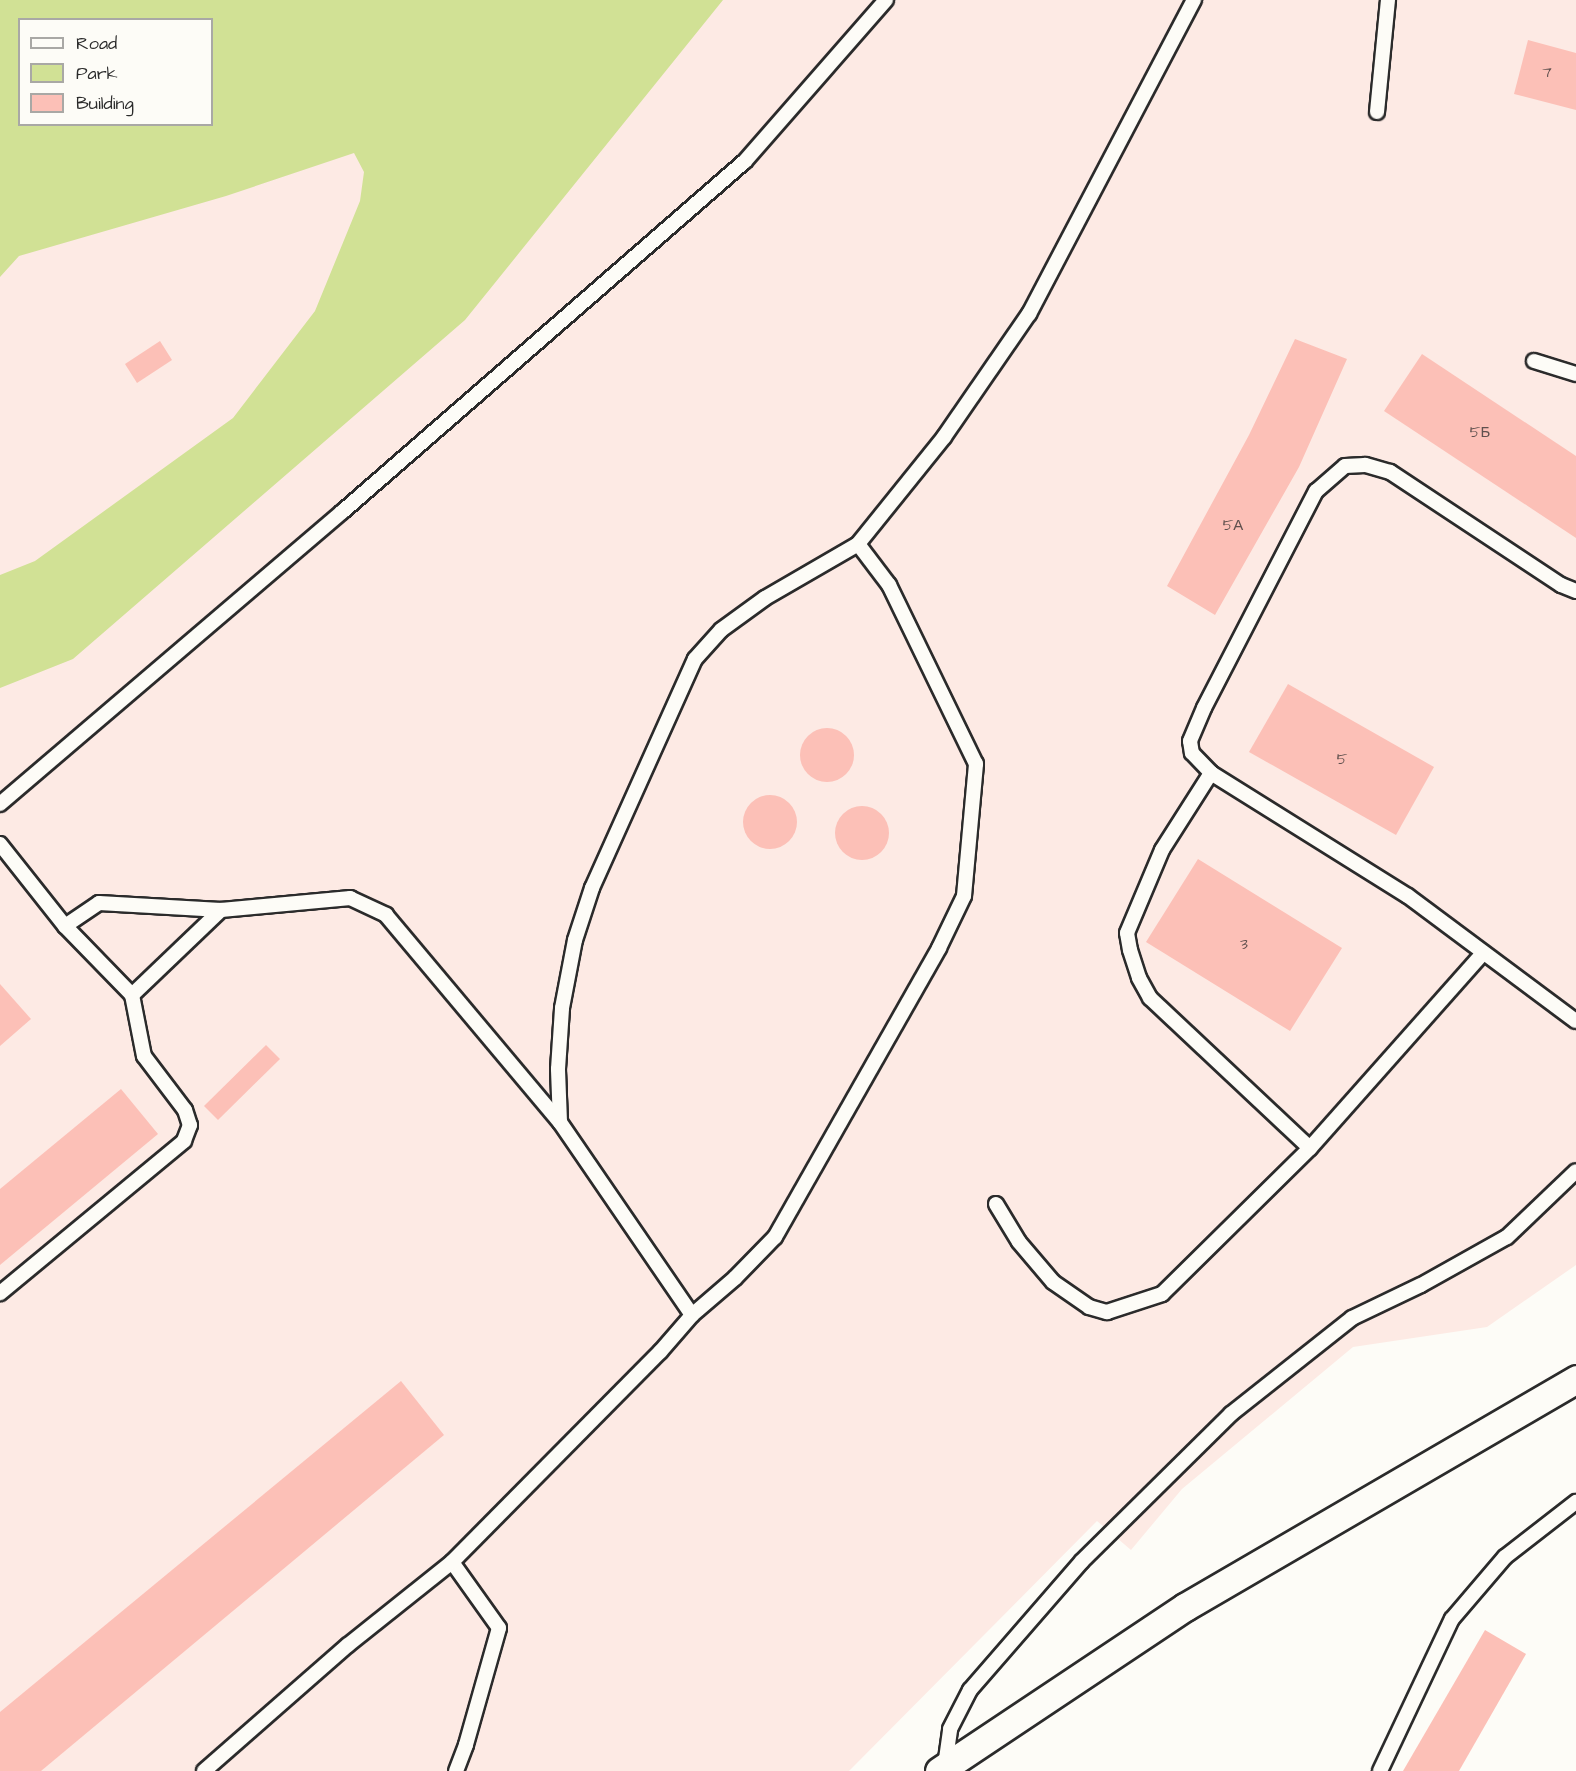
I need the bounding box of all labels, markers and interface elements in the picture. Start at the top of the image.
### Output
legend [18,18,213,126]
text: Road [76,31,117,56]
text: Park [76,61,118,86]
house number: 7 [1542,64,1552,82]
text: Building [76,91,134,116]
house number: 5Б [1470,424,1490,442]
house number: 5А [1223,517,1243,535]
house number: 5 [1337,751,1347,769]
house number: 3 [1240,936,1248,954]

